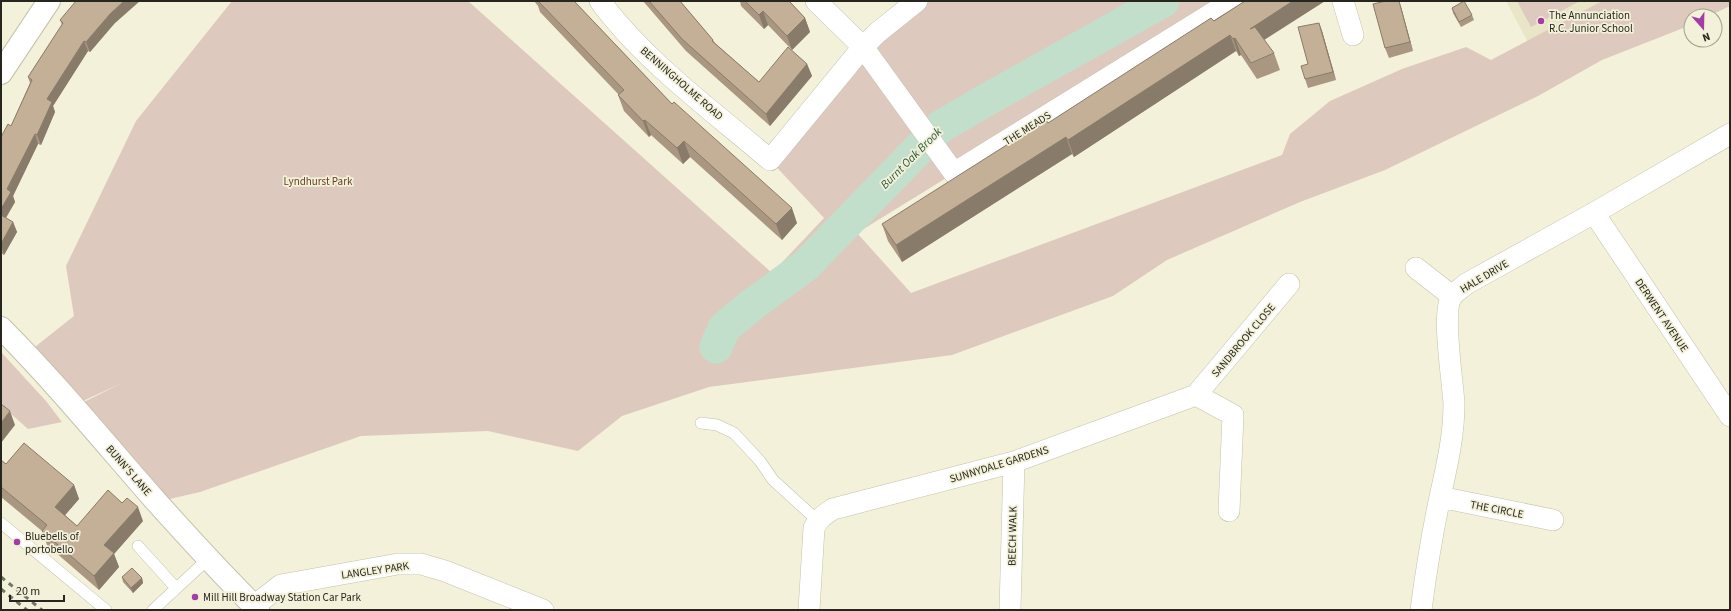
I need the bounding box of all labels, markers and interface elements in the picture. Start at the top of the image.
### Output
place label: The Annunciation R.C. Junior School [1549,8,1633,36]
north arrow [1683,8,1723,48]
marker: The Annunciation R.C. Junior School [1536,16,1546,26]
text: N [1700,29,1712,45]
street label: BENNINGHOLME ROAD [637,43,727,124]
street label: THE MEADS [1001,108,1054,149]
water label: Burnt Oak Brook [877,124,946,193]
park label: Lyndhurst Park [284,174,353,189]
street label: HALE DRIVE [1457,256,1511,297]
street label: DERWENT AVENUE [1631,276,1692,355]
street label: SANDBROOK CLOSE [1208,300,1279,380]
street label: BUNN'S LANE [102,442,155,499]
street label: SUNNYDALE GARDENS [948,442,1051,487]
street label: THE CIRCLE [1469,497,1525,522]
street label: BEECH WALK [1004,505,1021,566]
place label: Bluebells of portobello [25,529,80,557]
marker: Bluebells of portobello [12,537,22,547]
street label: LANGLEY PARK [340,558,410,583]
scale bar [10,577,64,603]
text: 20 m [16,583,40,600]
place label: Mill Hill Broadway Station Car Park [203,590,362,605]
marker: Mill Hill Broadway Station Car Park [190,592,200,602]

